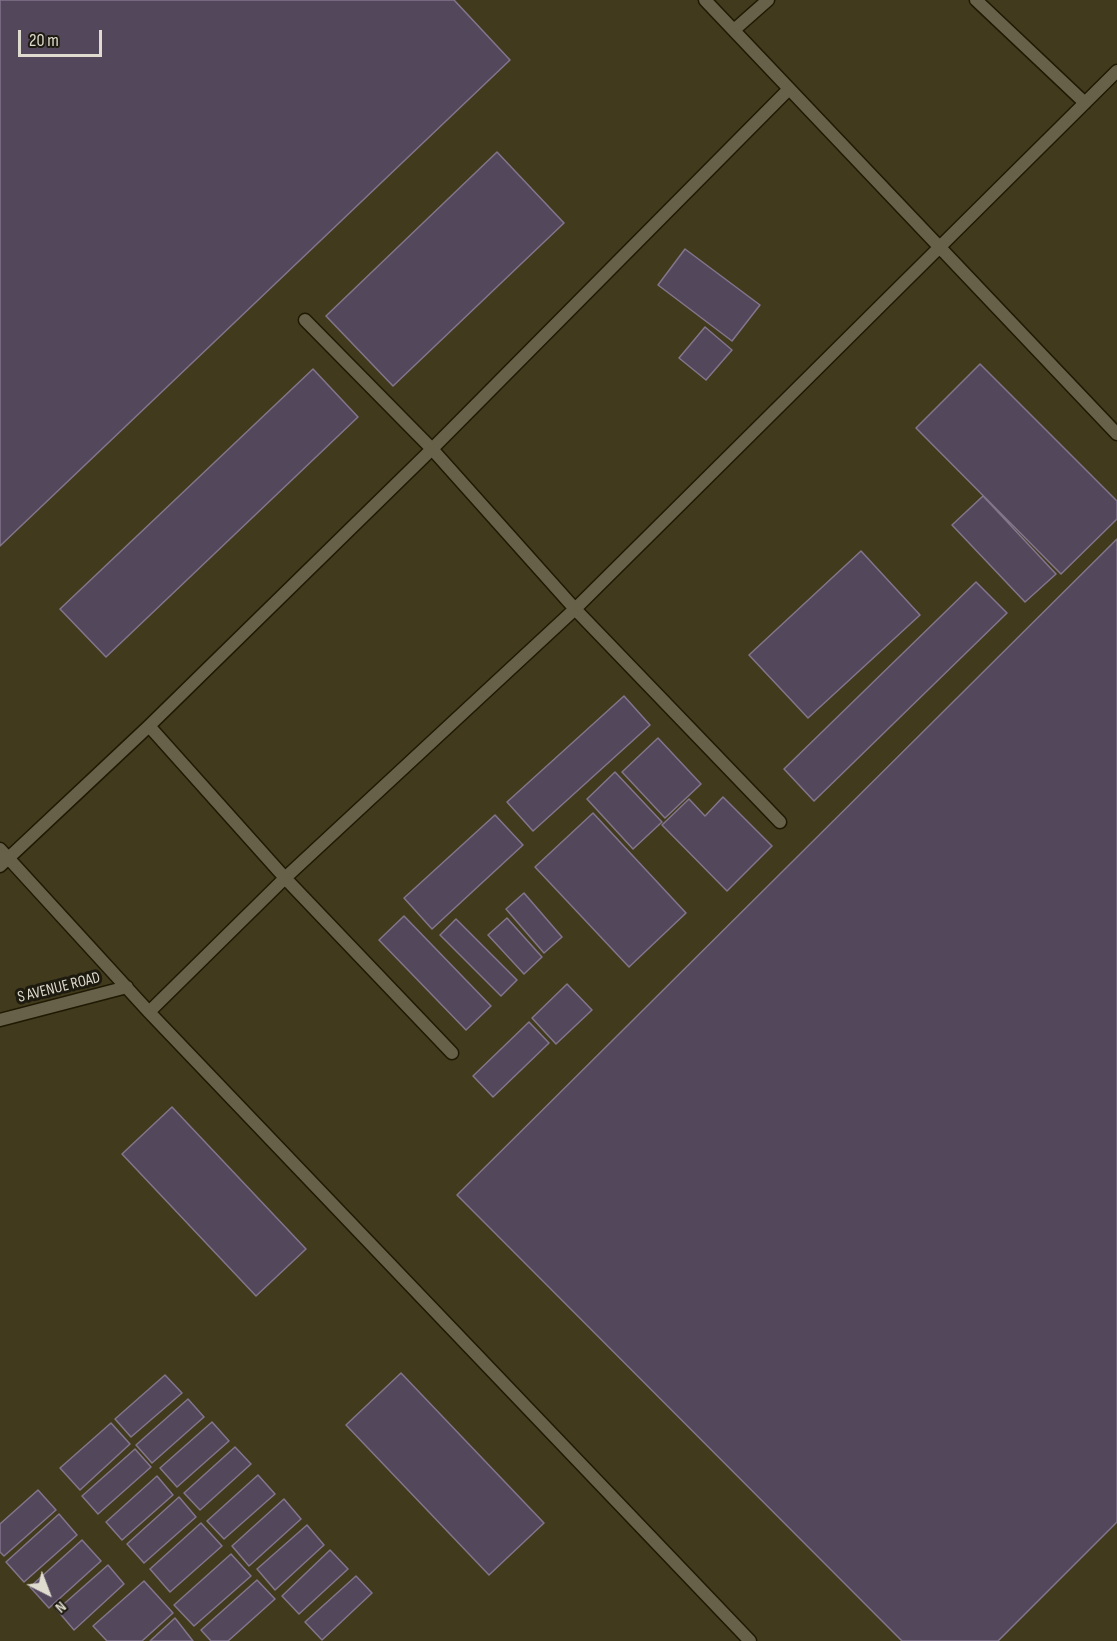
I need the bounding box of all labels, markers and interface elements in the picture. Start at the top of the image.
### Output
scale bar [21,18,105,56]
text: 20 m [29,30,59,51]
street label: S AVENUE ROAD [16,968,102,1008]
north arrow [18,1563,78,1623]
text: N [51,1597,70,1617]

